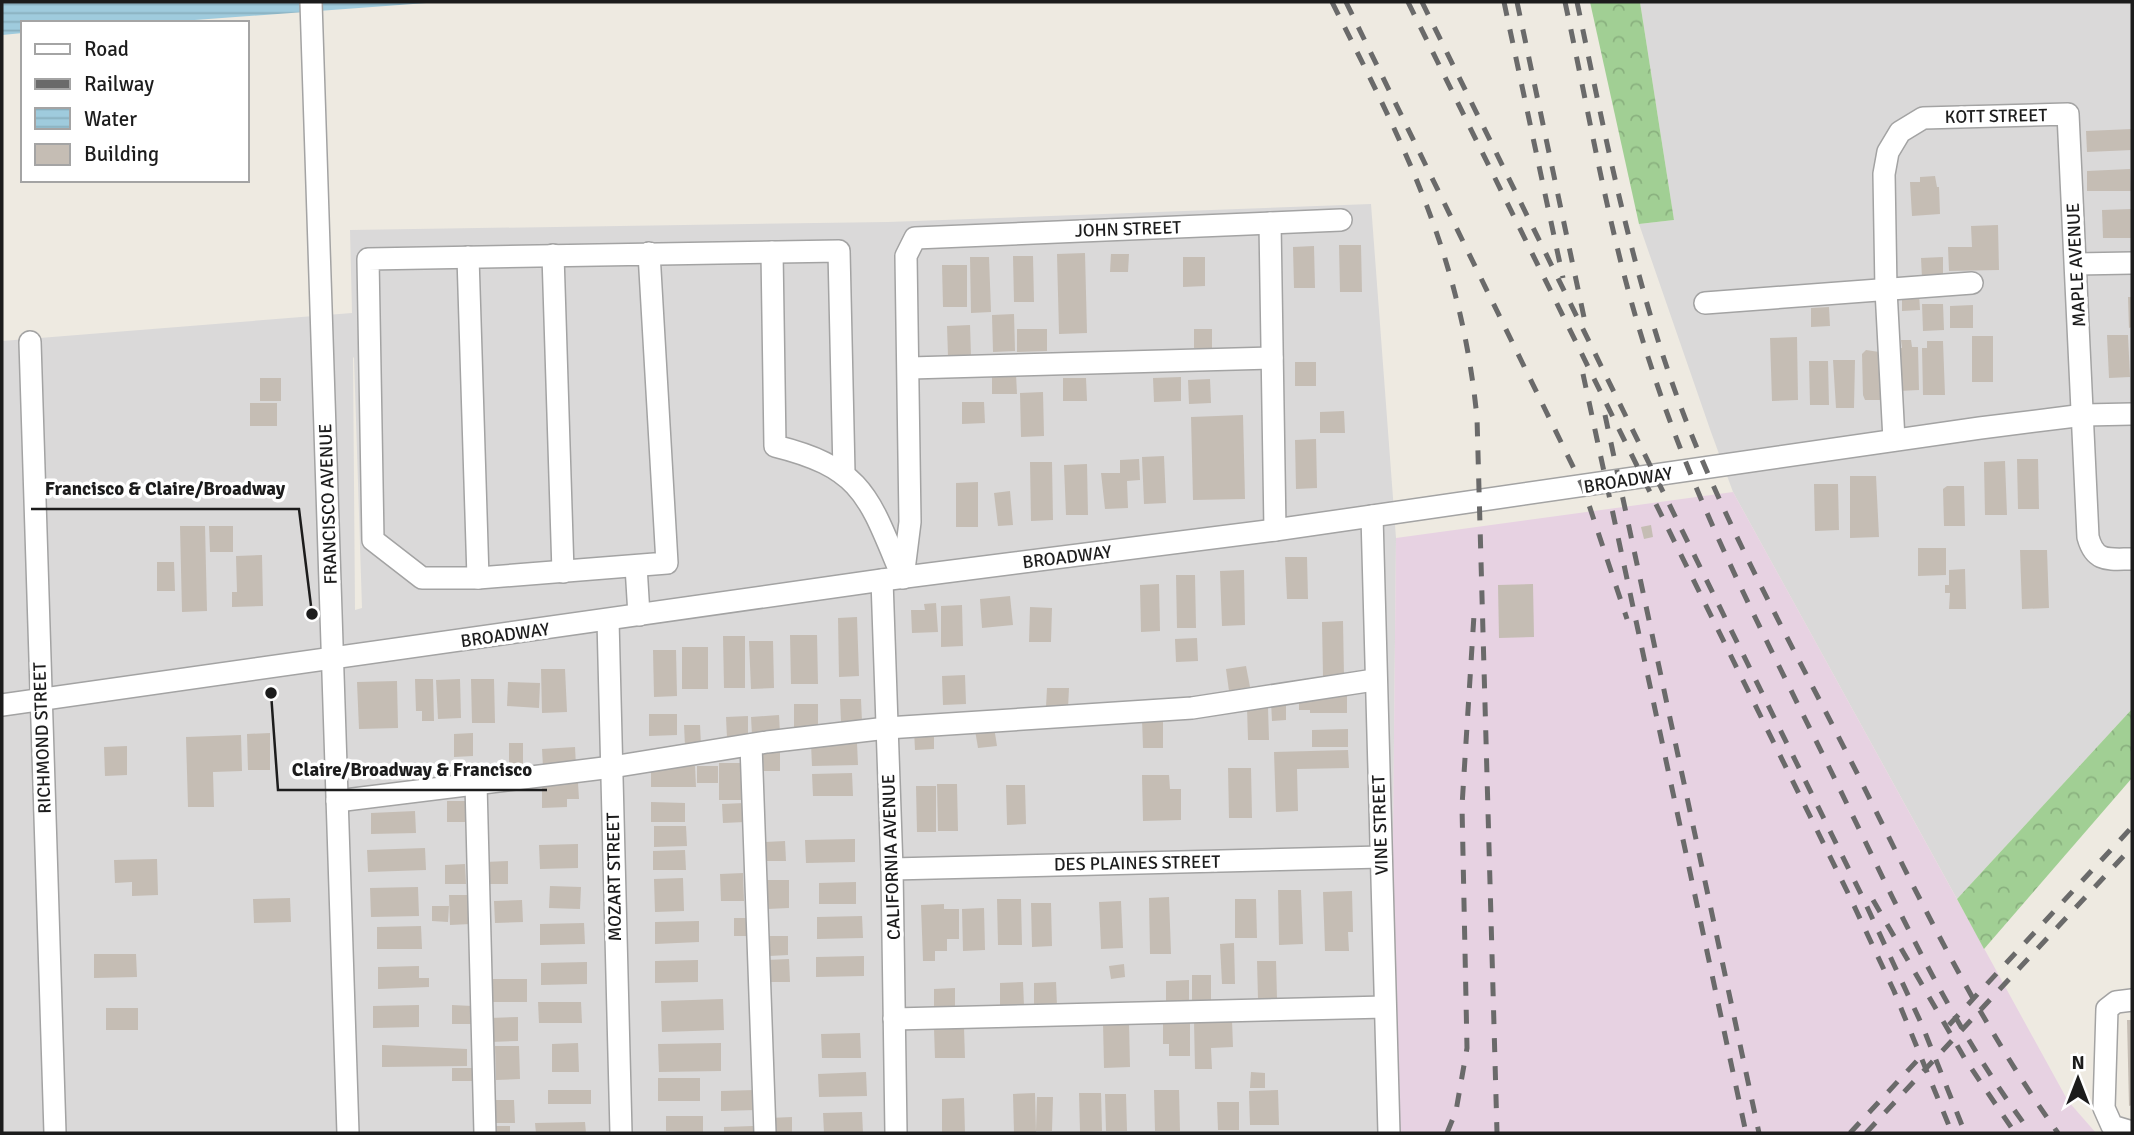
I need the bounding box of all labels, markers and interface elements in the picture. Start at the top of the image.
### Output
legend [21,21,248,182]
text: Road [84,36,129,62]
text: Railway [84,71,154,97]
street label: KOTT STREET [1945,104,2048,128]
text: Water [84,106,137,132]
text: Building [84,141,159,167]
street label: MAPLE AVENUE [2062,202,2090,328]
street label: JOHN STREET [1074,216,1182,242]
street label: FRANCISCO AVENUE [314,423,342,585]
street label: BROADWAY [1582,462,1674,498]
callout: Francisco & Claire/Broadway [31,469,299,509]
text: Francisco & Claire/Broadway [45,477,286,501]
street label: BROADWAY [1021,541,1113,573]
street label: BROADWAY [459,618,551,652]
street label: RICHMOND STREET [28,662,56,814]
callout: Claire/Broadway & Francisco [278,750,547,790]
text: Claire/Broadway & Francisco [292,758,532,782]
street label: CALIFORNIA AVENUE [877,774,905,940]
street label: VINE STREET [1367,774,1393,876]
street label: MOZART STREET [602,812,626,942]
street label: DES PLAINES STREET [1054,851,1220,875]
north arrow [2043,1044,2113,1114]
text: N [2071,1051,2085,1075]

